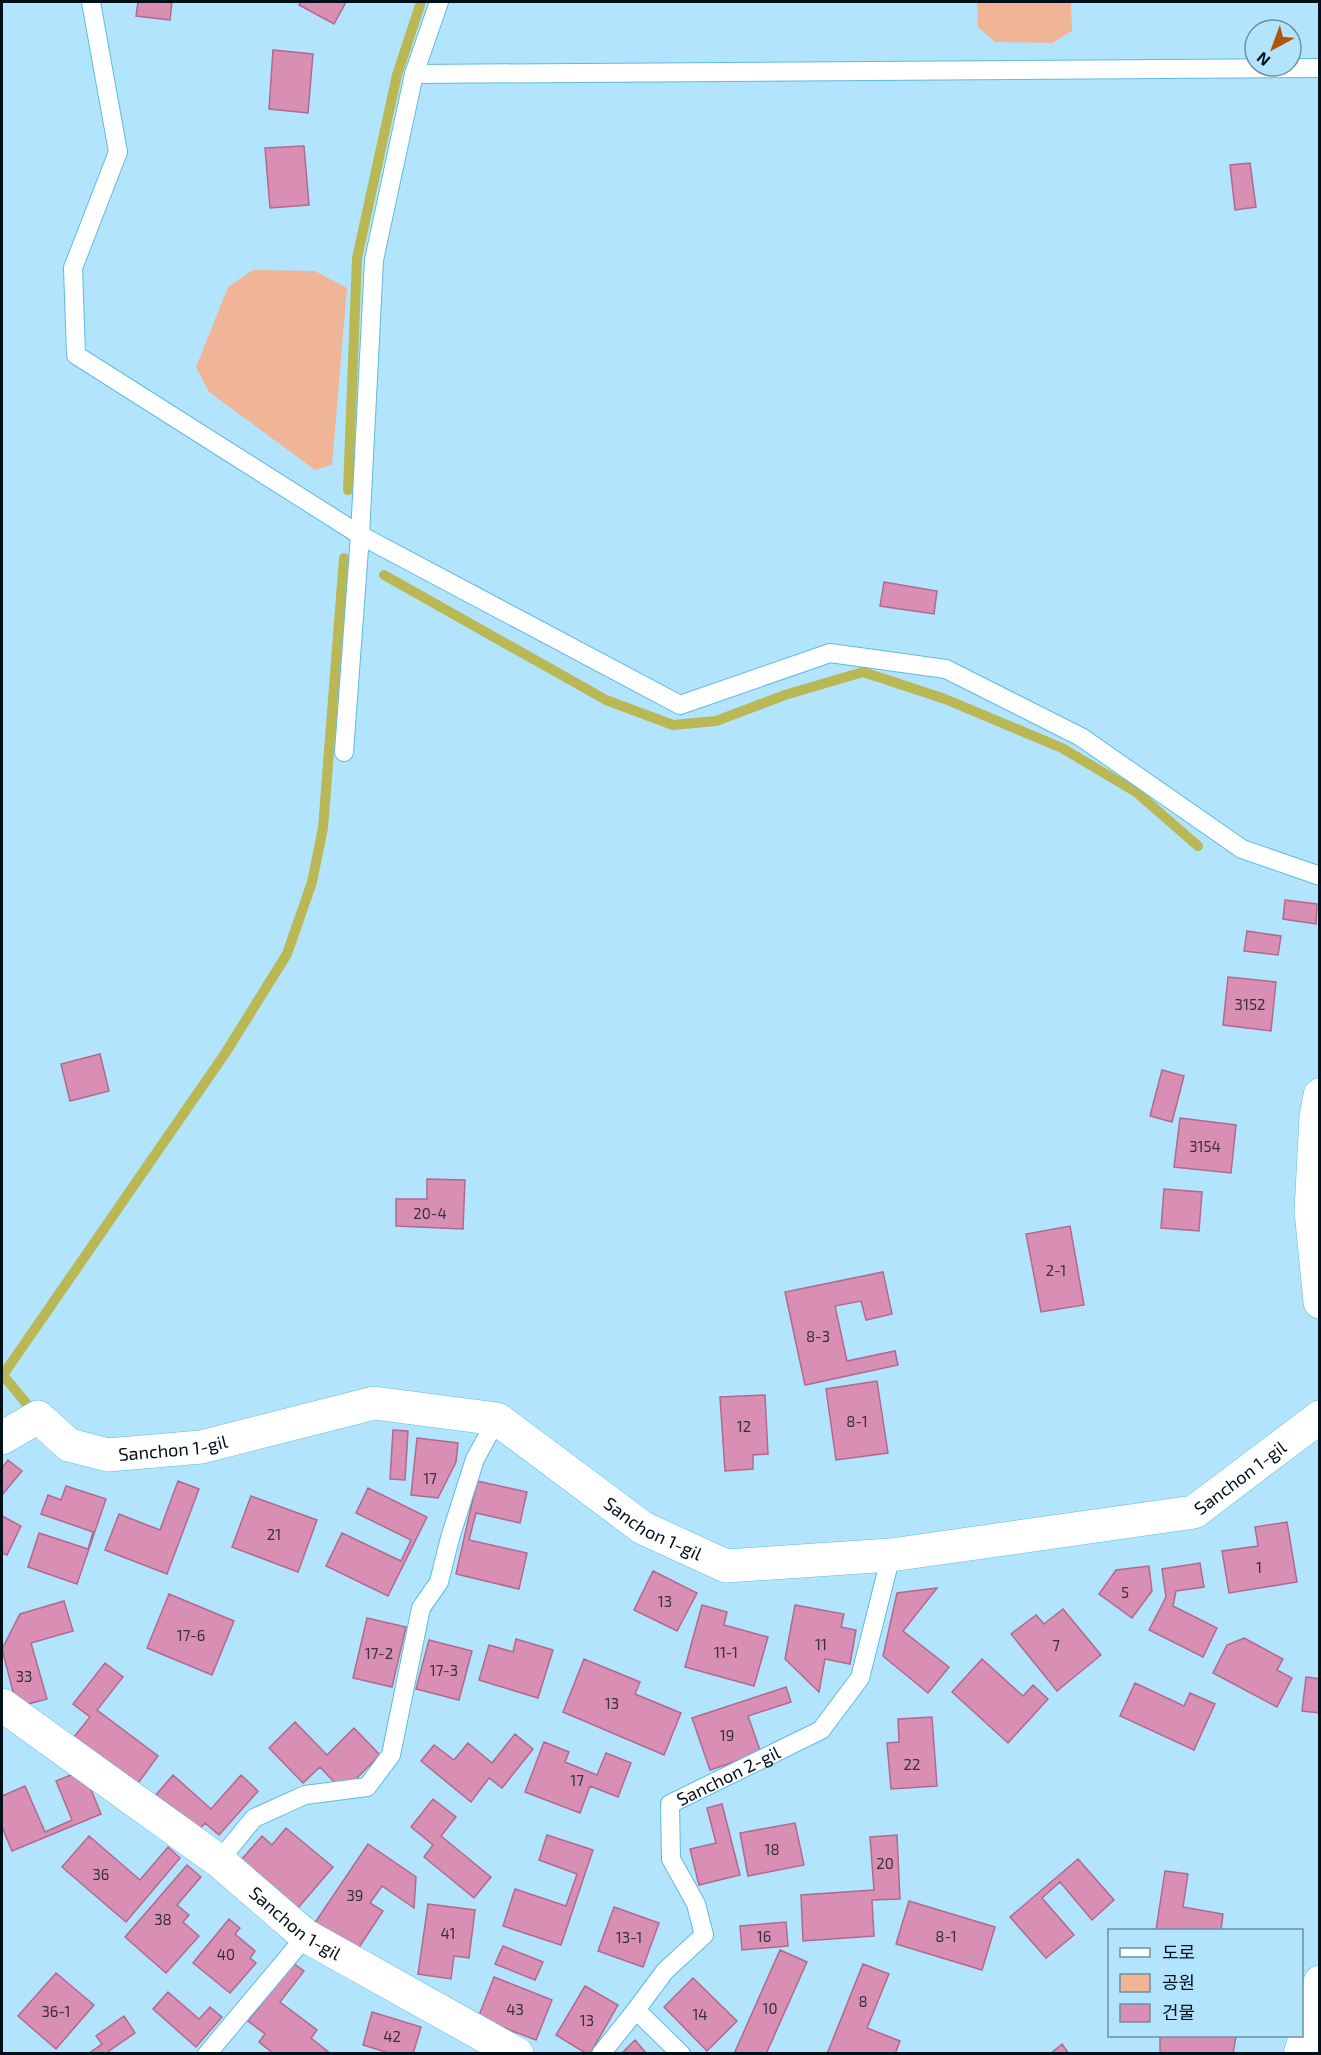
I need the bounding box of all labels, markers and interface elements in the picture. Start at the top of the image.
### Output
north arrow [1243,18,1303,78]
text: N [1252,49,1273,71]
house number: 3152 [1235,995,1265,1013]
house number: 3154 [1189,1137,1221,1155]
house number: 20-4 [413,1204,447,1222]
house number: 2-1 [1046,1261,1066,1279]
house number: 8-3 [806,1327,830,1345]
house number: 8-1 [846,1412,868,1430]
house number: 12 [737,1417,751,1435]
street label: Sanchon 1-gil [118,1430,230,1465]
street label: Sanchon 1-gil [1190,1435,1291,1519]
house number: 17 [423,1469,437,1487]
street label: Sanchon 1-gil [600,1492,706,1565]
house number: 21 [267,1525,281,1543]
house number: 1 [1256,1558,1262,1576]
house number: 5 [1121,1583,1129,1601]
house number: 13 [658,1592,672,1610]
house number: 17-6 [177,1626,205,1644]
house number: 11 [815,1635,827,1653]
house number: 7 [1052,1636,1060,1654]
house number: 11-1 [714,1643,738,1661]
house number: 17-2 [365,1644,393,1662]
house number: 17-3 [430,1661,458,1679]
house number: 33 [16,1667,32,1685]
house number: 13 [605,1694,619,1712]
house number: 19 [720,1726,734,1744]
street label: Sanchon 2-gil [673,1741,784,1810]
house number: 22 [904,1755,920,1773]
house number: 17 [570,1771,584,1789]
house number: 18 [764,1840,780,1858]
house number: 20 [876,1854,894,1872]
house number: 36 [93,1865,109,1883]
street label: Sanchon 1-gil [245,1881,346,1965]
house number: 39 [347,1886,363,1904]
house number: 38 [154,1910,172,1928]
house number: 41 [440,1924,456,1942]
house number: 16 [757,1927,771,1945]
house number: 8-1 [935,1927,957,1945]
house number: 13-1 [616,1928,642,1946]
legend [1108,1929,1303,2037]
text: 도로 [1162,1941,1195,1963]
house number: 40 [217,1945,235,1963]
text: 공원 [1162,1971,1195,1993]
house number: 8 [858,1992,868,2010]
house number: 10 [762,1999,778,2017]
house number: 43 [506,2000,524,2018]
text: 건물 [1162,2001,1195,2023]
house number: 36-1 [41,2002,71,2020]
house number: 14 [692,2005,708,2023]
house number: 13 [580,2011,594,2029]
house number: 42 [383,2027,401,2045]

